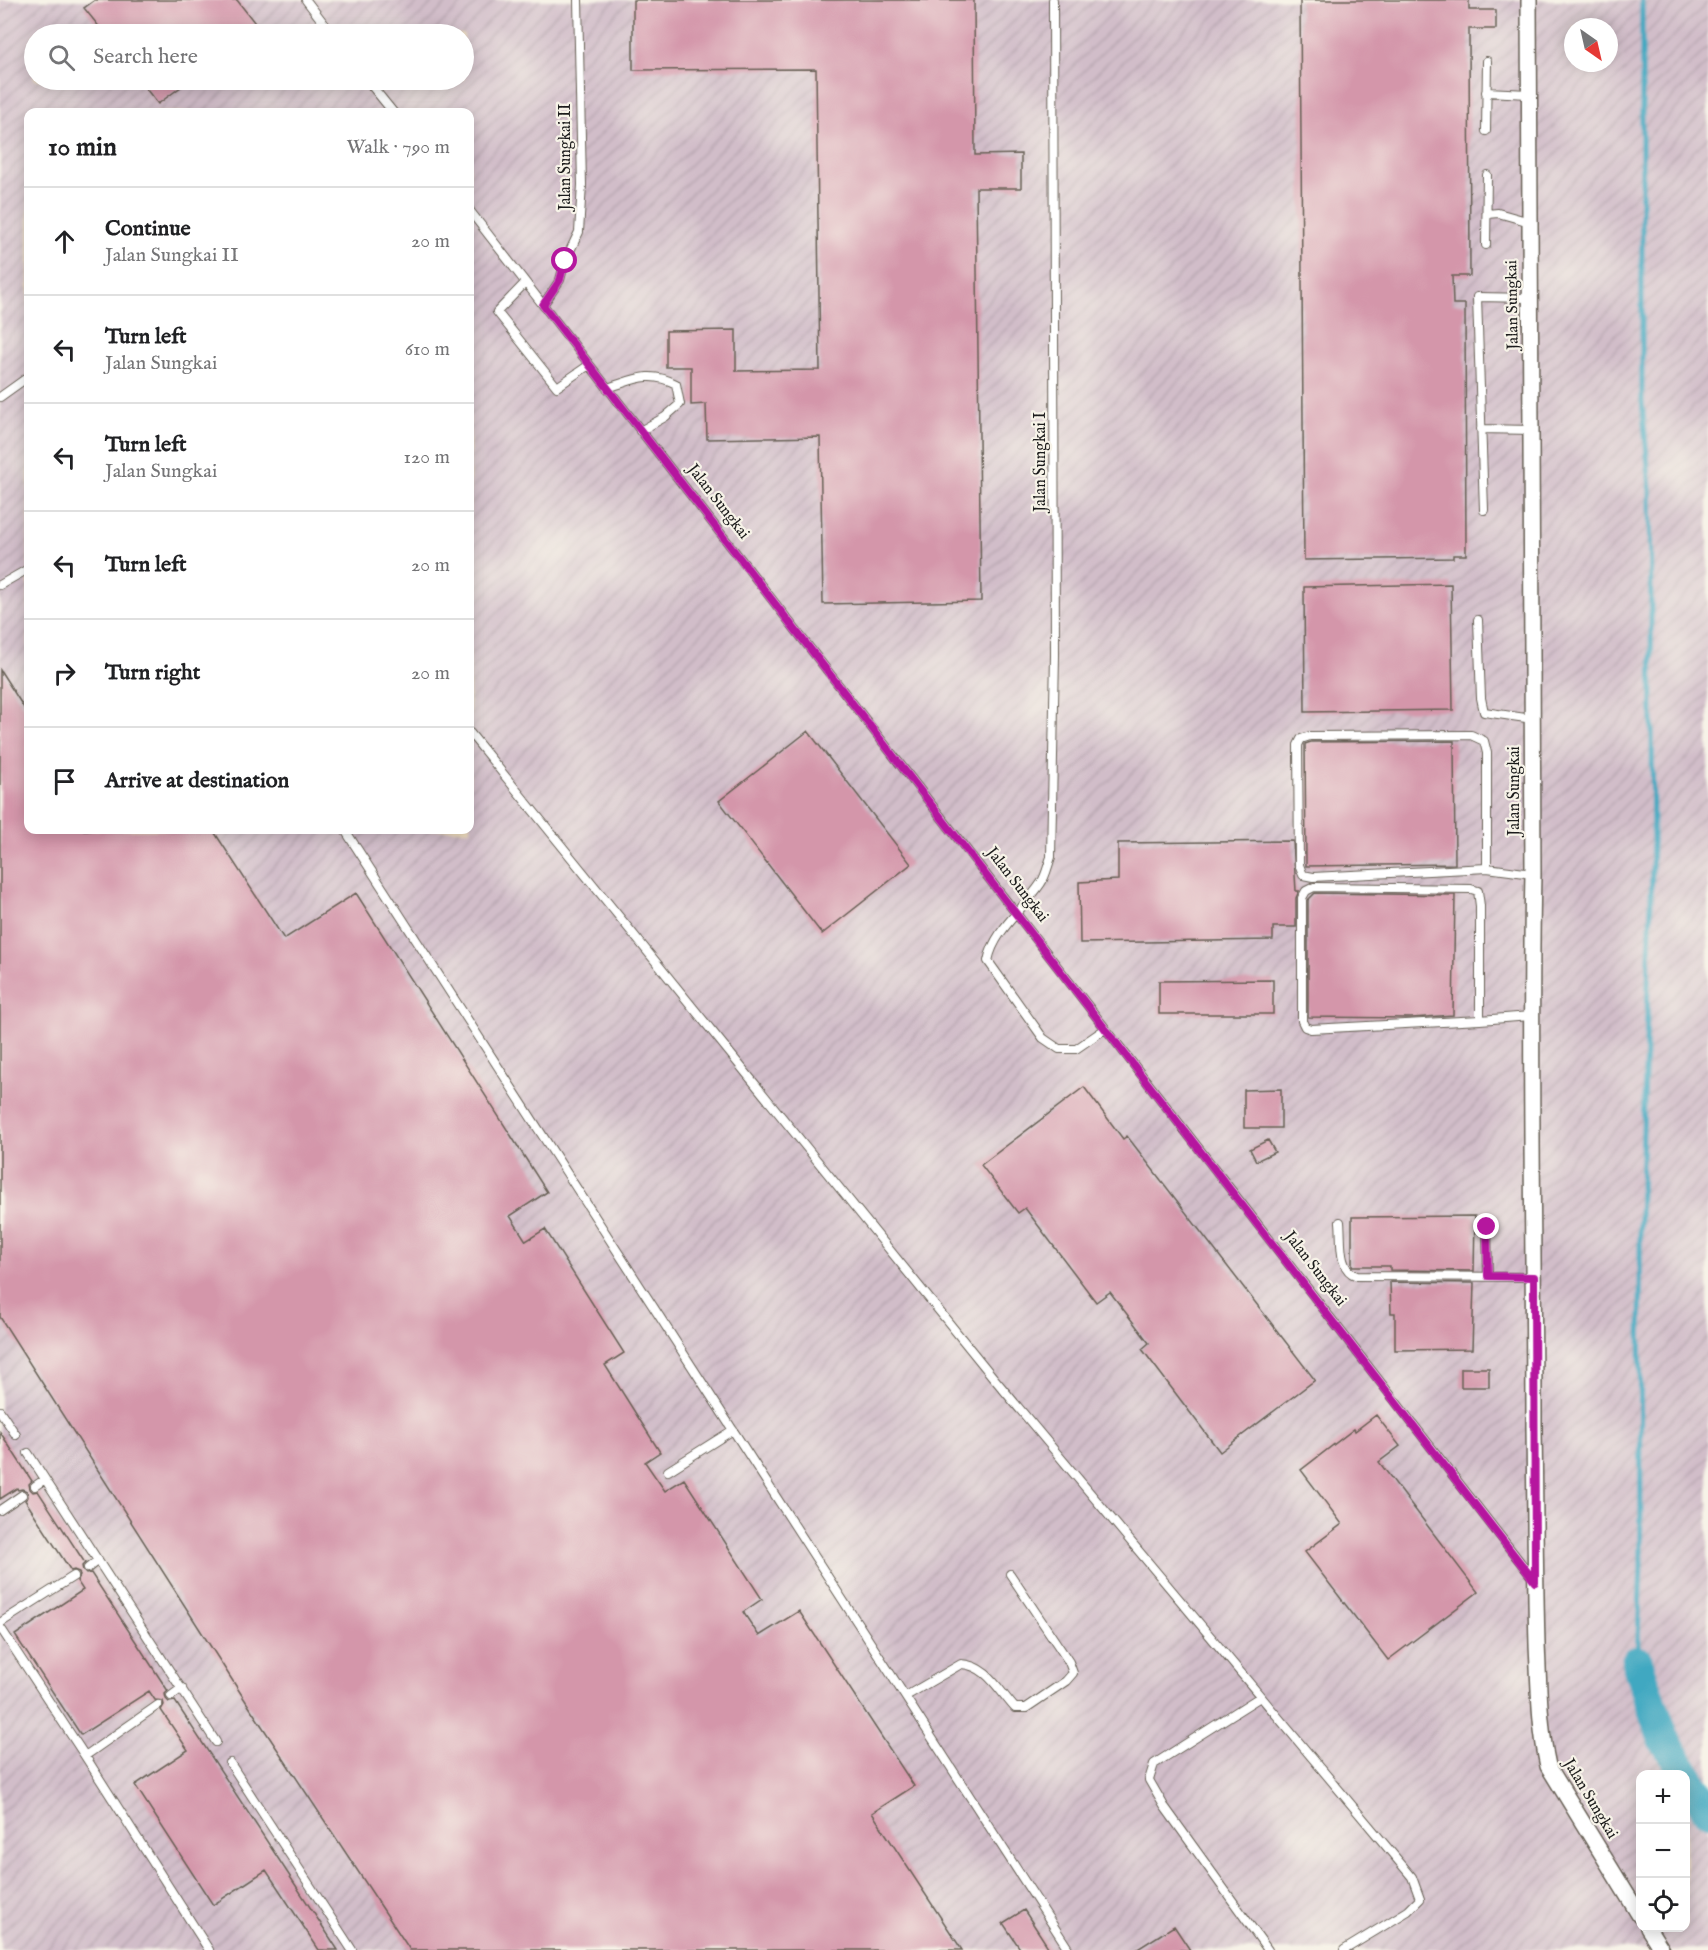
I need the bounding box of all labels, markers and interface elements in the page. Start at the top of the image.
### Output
north arrow [1564,18,1618,72]
search box [24,24,474,90]
icon: search [45,41,78,74]
text: Search here [93,43,198,71]
street label: Jalan Sungkai II [556,103,576,213]
text: 10 min [48,131,117,164]
text: Walk · 790 m [346,135,450,160]
text: Continue [105,215,191,243]
icon: ahead [48,225,81,258]
text: 20 m [411,229,450,254]
text: Jalan Sungkai II [105,243,239,268]
route start [551,247,577,273]
street label: Jalan Sungkai [1502,260,1524,352]
text: Turn left [105,323,187,351]
icon: left [48,333,81,366]
text: 610 m [405,337,450,362]
text: Jalan Sungkai [105,351,217,376]
street label: Jalan Sungkai I [1031,412,1051,514]
text: Turn left [105,431,187,459]
icon: left [48,441,81,474]
text: 120 m [404,445,450,470]
text: Jalan Sungkai [105,459,217,484]
street label: Jalan Sungkai [681,459,754,544]
icon: left [48,549,81,582]
text: Turn left [105,551,187,579]
text: 20 m [411,553,450,578]
icon: right [48,657,81,690]
text: Turn right [105,659,200,687]
text: 20 m [411,661,450,686]
street label: Jalan Sungkai [1505,746,1525,838]
icon: arrive [48,765,81,798]
text: Arrive at destination [105,767,289,795]
street label: Jalan Sungkai [980,842,1053,927]
route end [1473,1213,1499,1239]
street label: Jalan Sungkai [1278,1226,1351,1311]
street label: Jalan Sungkai [1557,1754,1622,1843]
map controls [1636,1770,1690,1932]
button: + [1636,1770,1690,1824]
button: − [1636,1824,1690,1878]
button: locate [1636,1878,1690,1932]

